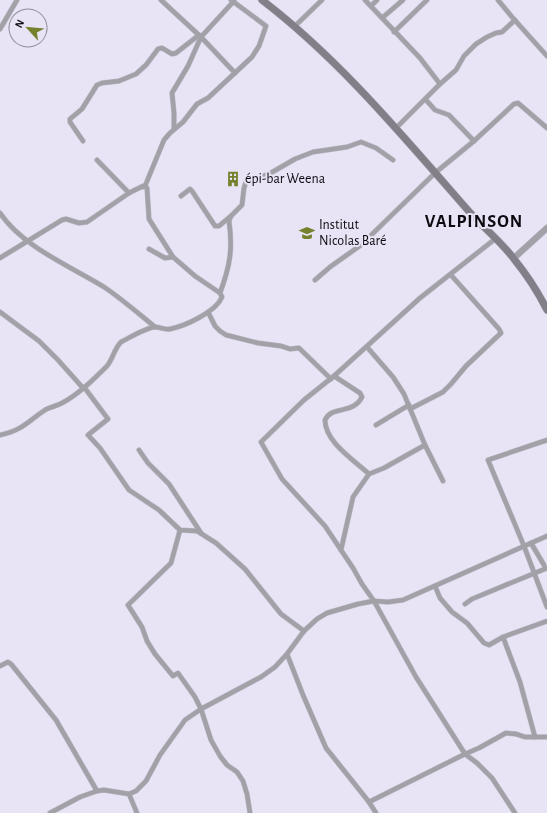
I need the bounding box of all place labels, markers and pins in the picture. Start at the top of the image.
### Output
building icon: épi-bar Weena [224,170,242,188]
place label: épi-bar Weena [245,172,326,186]
place label: Institut Nicolas Baré [319,218,386,248]
school or university icon: Institut Nicolas Baré [298,224,316,242]

